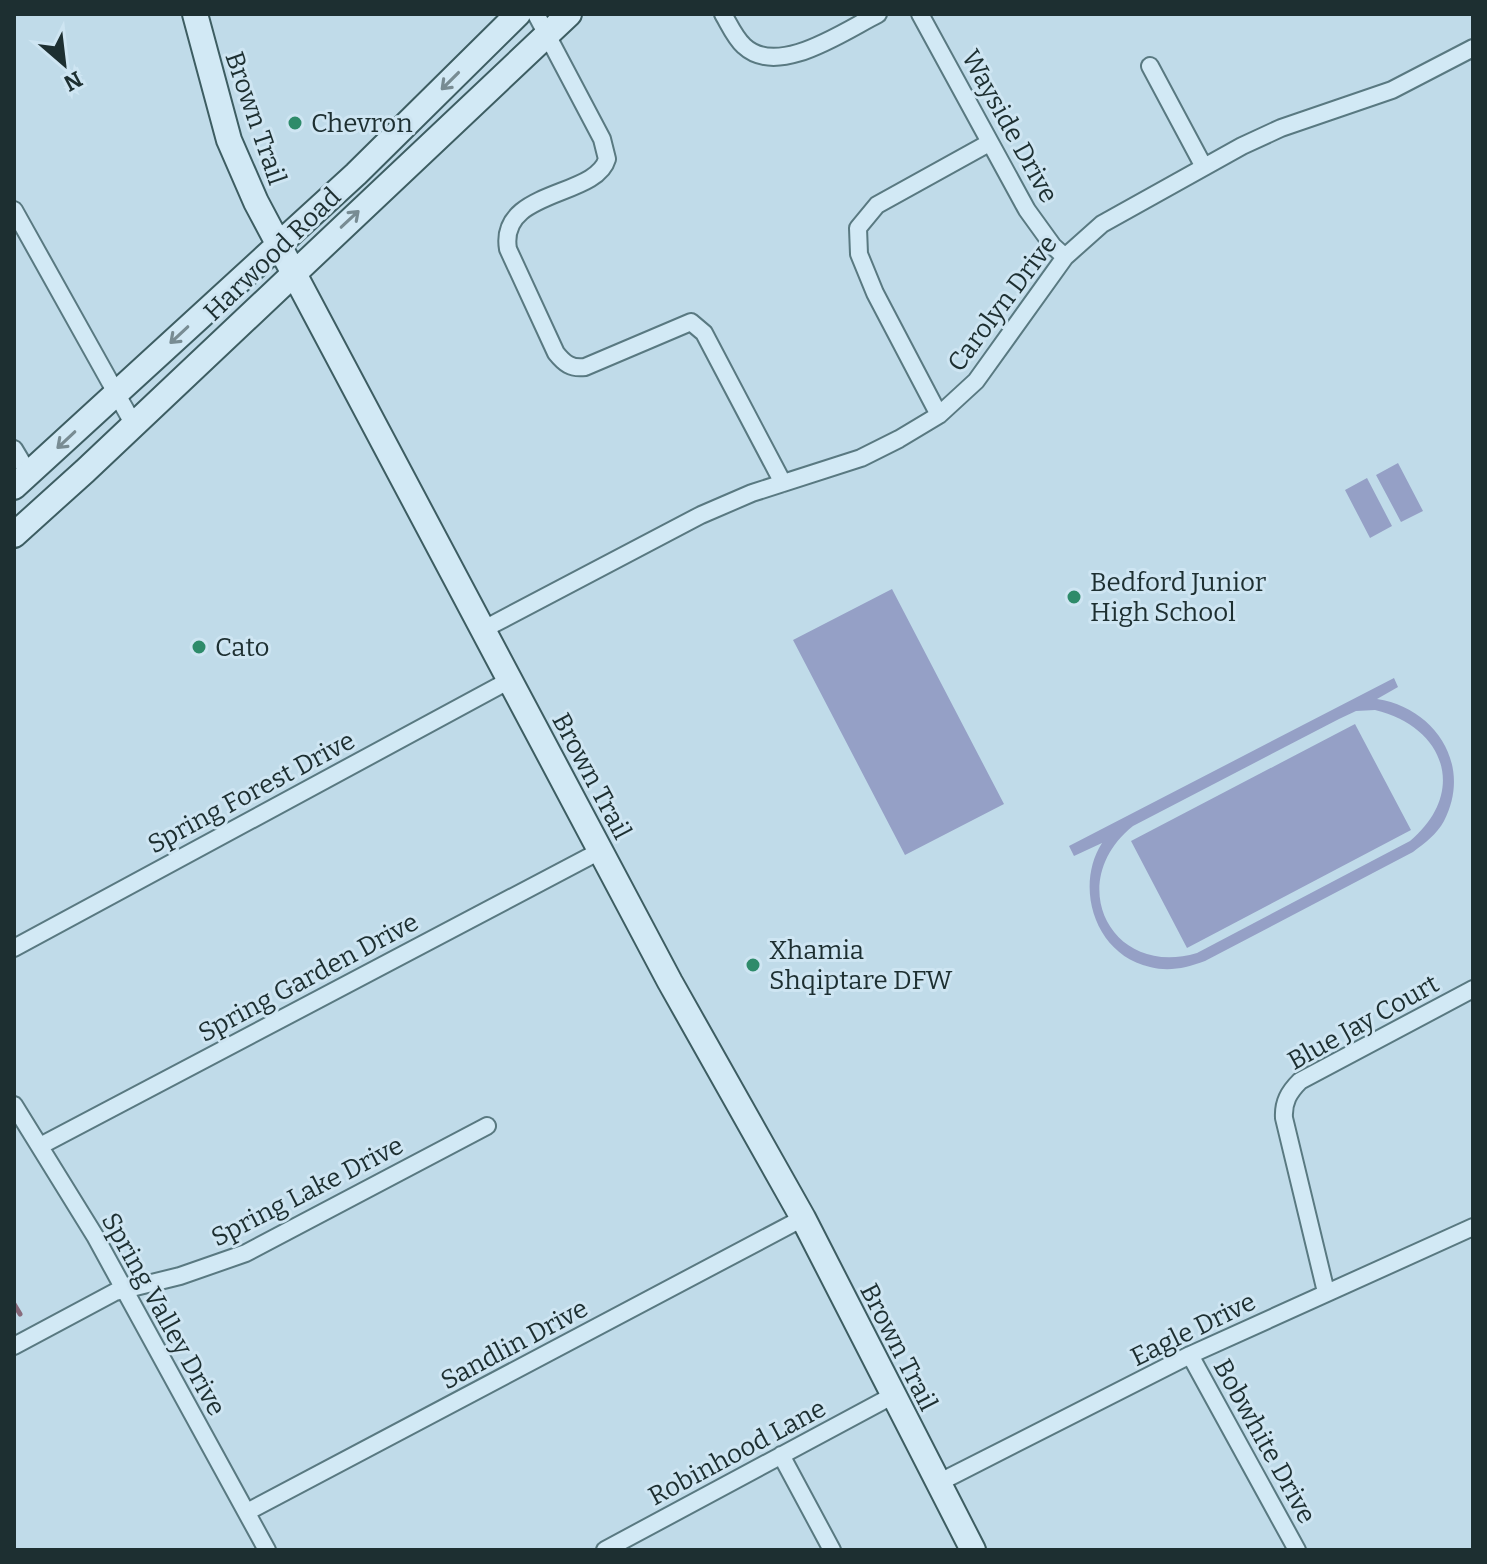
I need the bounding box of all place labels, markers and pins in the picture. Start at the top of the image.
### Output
place label: Chevron [311,108,413,139]
marker: Chevron [286,114,304,132]
place label: Bedford Junior High School [1090,567,1267,628]
marker: Bedford Junior High School [1065,588,1083,606]
place label: Cato [215,632,269,663]
marker: Cato [190,638,208,656]
place label: Xhamia Shqiptare DFW [769,935,953,996]
marker: Xhamia Shqiptare DFW [744,956,762,974]

